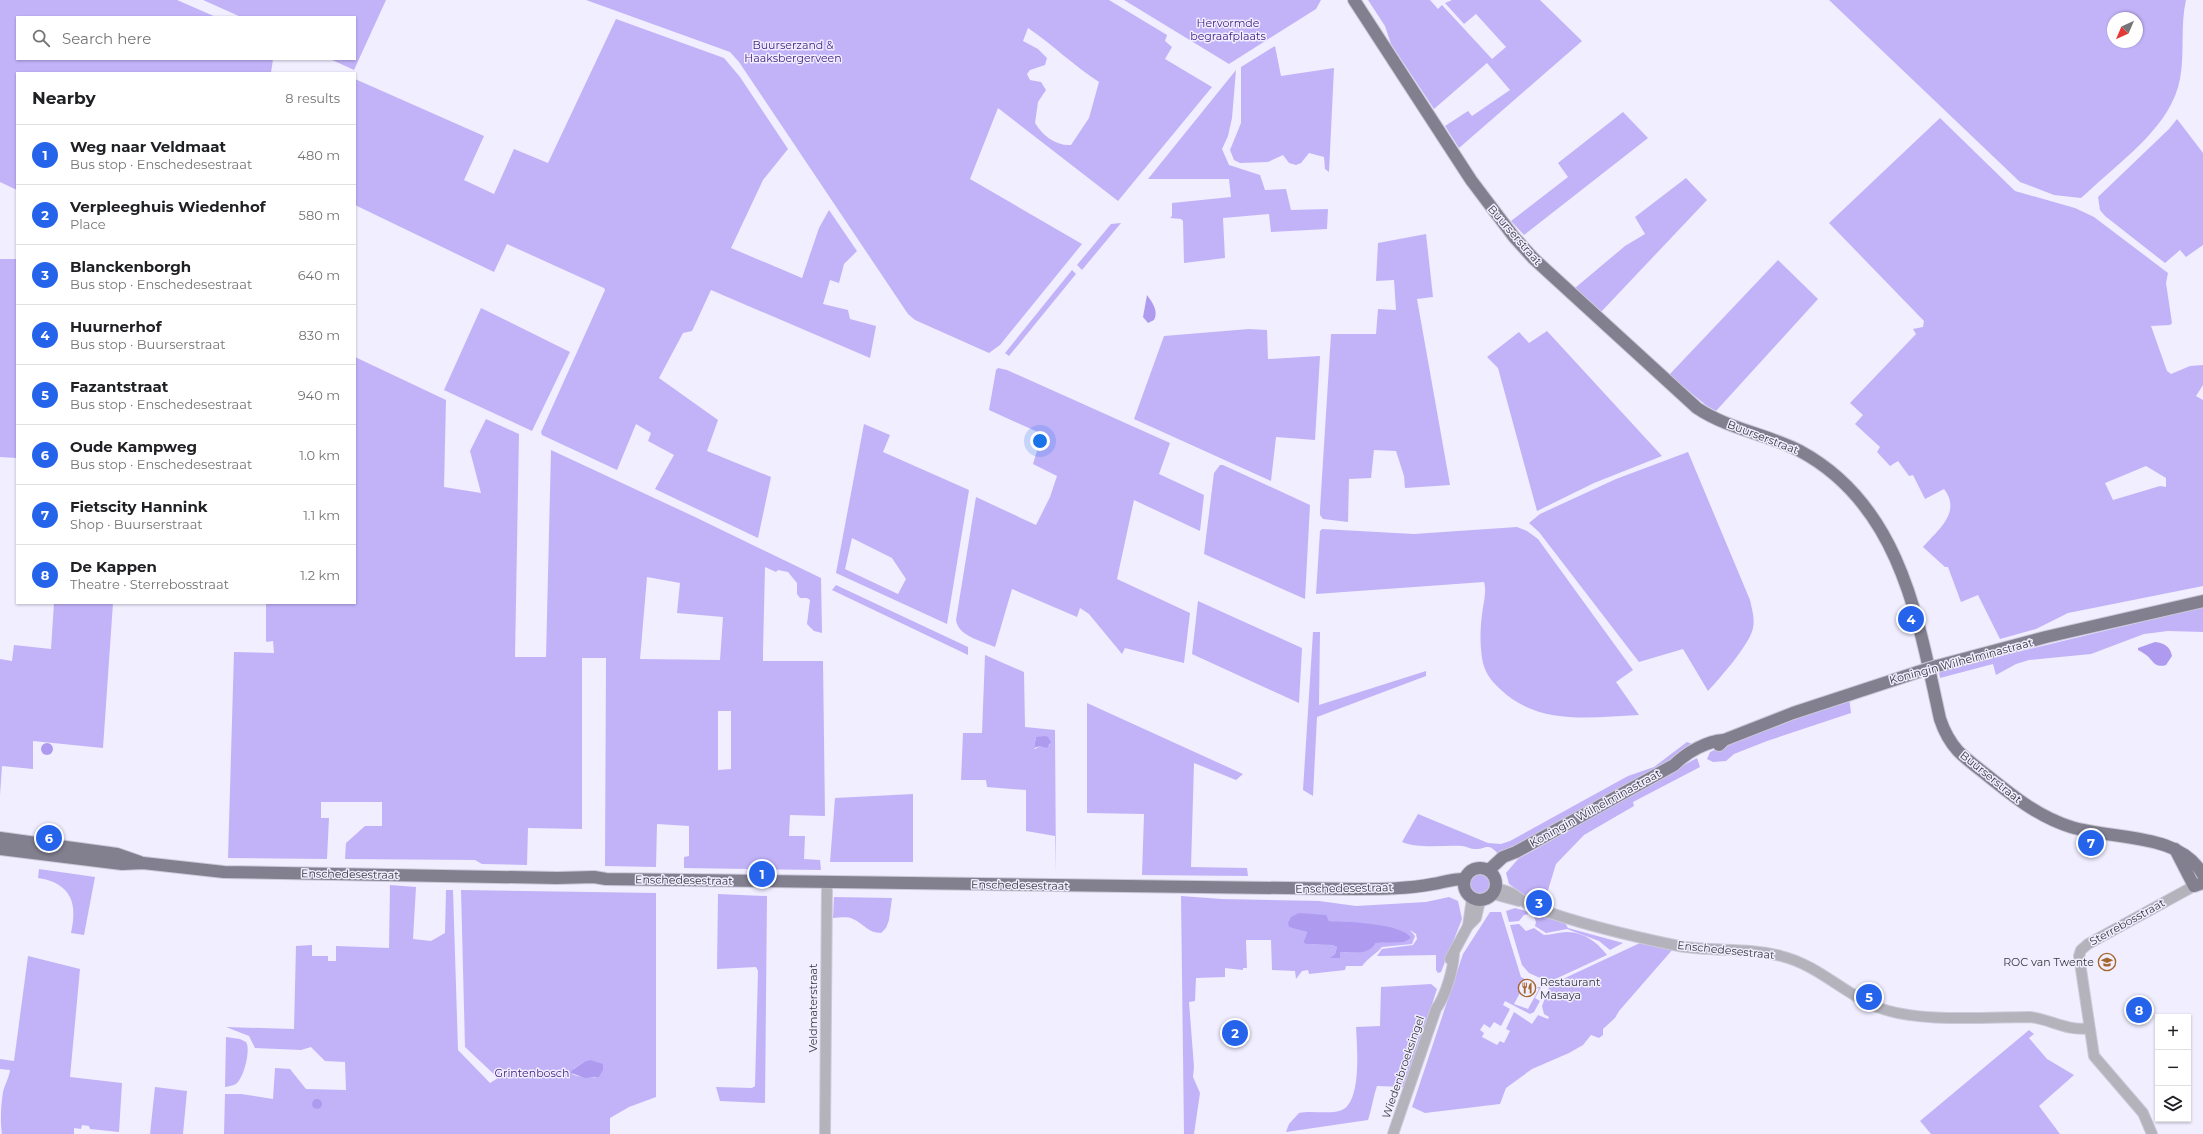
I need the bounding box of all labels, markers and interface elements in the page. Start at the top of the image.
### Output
north arrow [2107,12,2143,48]
search box [16,16,356,60]
park label: Hervormde begraafplaats [1190,16,1266,43]
icon: search [30,27,52,49]
text: Search here [62,29,151,48]
park label: Buurserzand & Haaksbergerveen [744,38,842,65]
text: Nearby [32,88,96,108]
text: 8 results [285,90,340,106]
text: Weg naar Veldmaat [70,137,226,156]
text: 1 [42,147,48,163]
text: 480 m [297,147,340,163]
text: Bus stop · Enschedesestraat [70,156,252,172]
text: Verpleeghuis Wiedenhof [70,197,266,216]
street label: Buurserstraat [1485,202,1545,268]
text: 2 [41,207,49,223]
text: 580 m [299,207,340,223]
text: Place [70,216,106,232]
text: Blanckenborgh [70,257,191,276]
text: 3 [41,267,49,283]
text: 640 m [298,267,340,283]
text: Bus stop · Enschedesestraat [70,276,252,292]
text: Huurnerhof [70,317,162,336]
text: 4 [41,327,49,343]
text: 830 m [299,327,340,343]
text: Bus stop · Buurserstraat [70,336,225,352]
text: Fazantstraat [70,377,168,396]
text: 5 [41,387,49,403]
text: 940 m [298,387,340,403]
text: Bus stop · Enschedesestraat [70,396,252,412]
street label: Buurserstraat [1725,417,1801,457]
your location [1030,431,1050,451]
text: Oude Kampweg [70,437,197,456]
text: 6 [41,447,49,463]
text: 1.0 km [299,447,340,463]
text: Bus stop · Enschedesestraat [70,456,252,472]
text: Fietscity Hannink [70,497,208,516]
text: 7 [41,507,49,523]
text: 1.1 km [303,507,340,523]
text: Shop · Buurserstraat [70,516,203,532]
text: De Kappen [70,557,157,576]
text: 8 [41,567,49,583]
text: 1.2 km [300,567,340,583]
text: Theatre · Sterrebosstraat [70,576,229,592]
pin: 4 [1898,604,1924,634]
street label: Koningin Wilhelminastraat [1888,635,2035,687]
street label: Buurserstraat [1957,748,2025,806]
street label: Koningin Wilhelminastraat [1527,766,1664,850]
pin: 6 [36,823,62,853]
pin: 7 [2078,828,2104,858]
pin: 1 [749,859,775,889]
street label: Enschedesestraat [301,866,399,882]
street label: Enschedesestraat [635,872,733,888]
street label: Enschedesestraat [971,877,1069,893]
street label: Enschedesestraat [1295,880,1393,896]
pin: 3 [1526,888,1552,918]
street label: Sterrebosstraat [2087,895,2168,948]
street label: Enschedesestraat [1677,938,1776,962]
school or university icon: ROC van Twente [2097,952,2117,972]
place label: ROC van Twente [2003,955,2094,969]
street label: Veldmaterstraat [806,963,820,1052]
place label: Restaurant Masaya [1540,975,1601,1002]
restaurant icon: Restaurant Masaya [1517,978,1537,998]
pin: 5 [1856,982,1882,1012]
pin: 8 [2126,995,2152,1025]
street label: Wiedenbroeksingel [1379,1014,1427,1120]
map controls [2155,1014,2191,1122]
button: + [2155,1014,2191,1050]
pin: 2 [1222,1018,1248,1048]
button: − [2155,1050,2191,1086]
park label: Grintenbosch [495,1066,569,1080]
button: layers [2155,1086,2191,1122]

